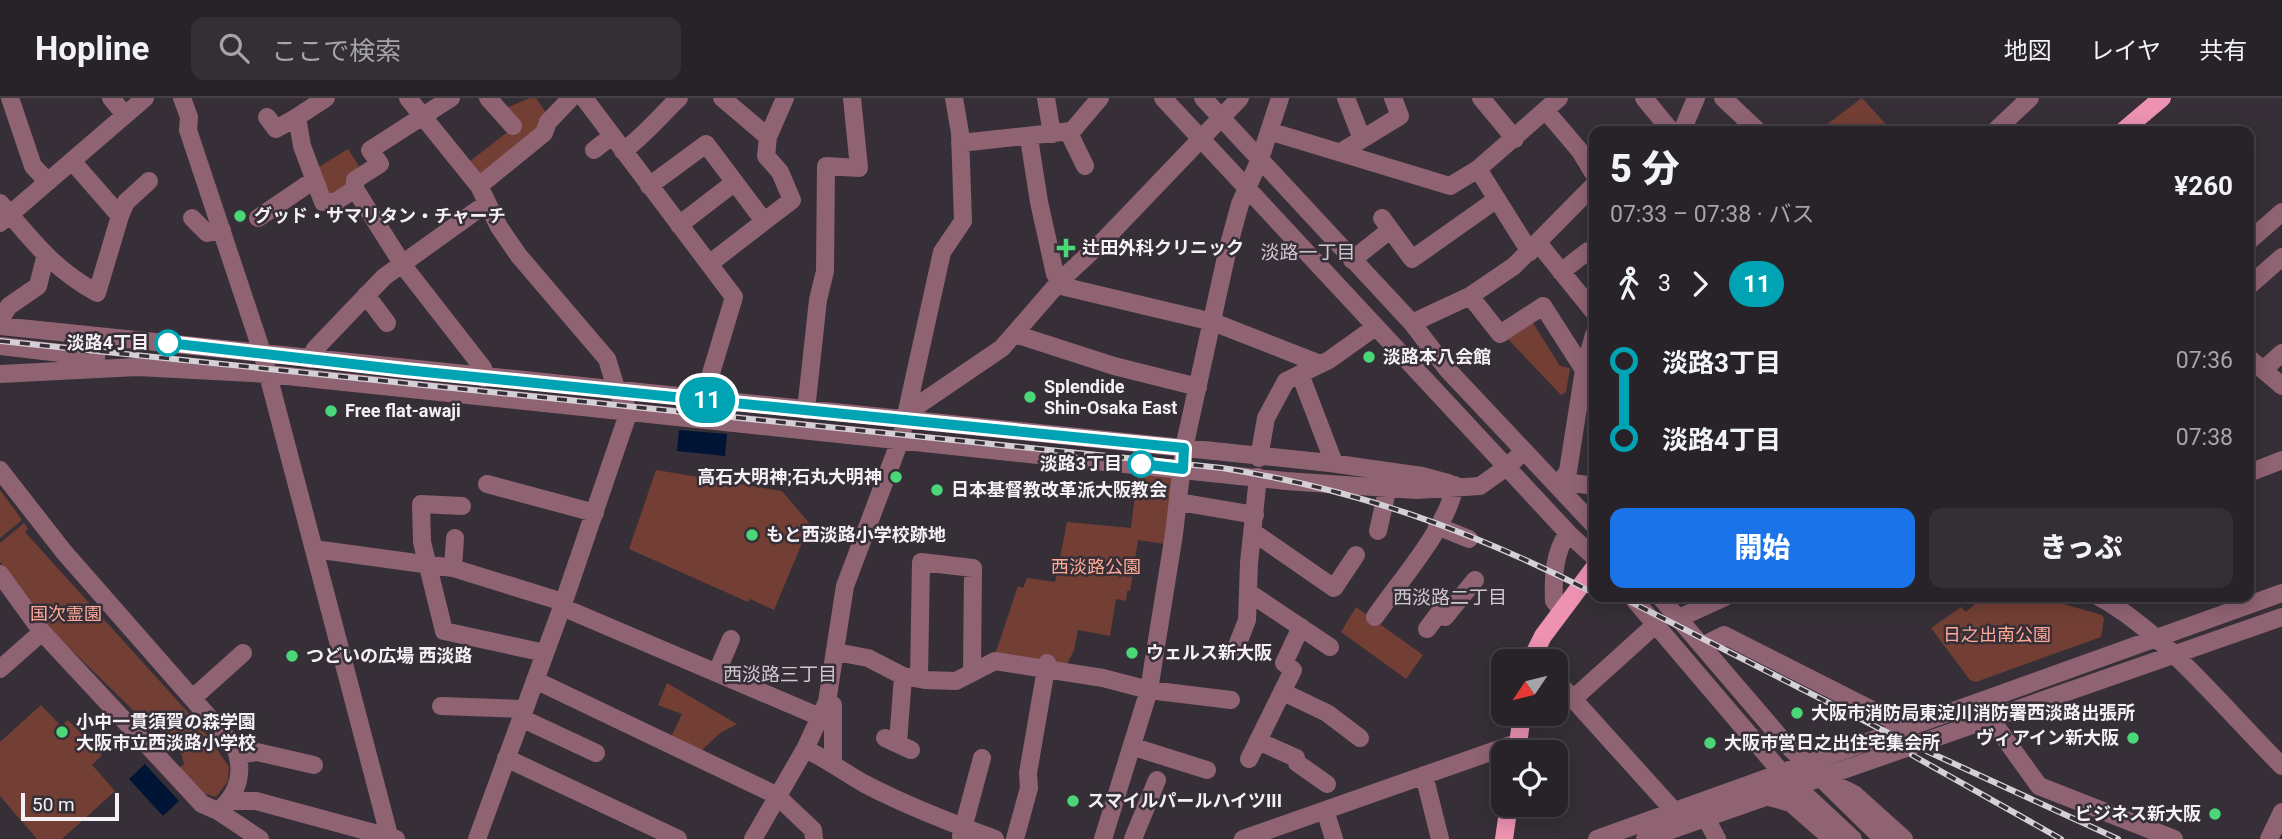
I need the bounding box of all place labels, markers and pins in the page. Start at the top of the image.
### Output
place label: グッド・サマリタン・チャーチ [254,205,506,226]
marker: グッド・サマリタン・チャーチ [232,208,248,224]
place label: 辻田外科クリニック [1082,237,1244,258]
marker: 辻田外科クリニック [1056,238,1076,258]
marker: 淡路4丁目 [155,330,181,356]
place label: 淡路4丁目 [67,332,149,353]
place label: 淡路本八会館 [1383,346,1491,367]
marker: 淡路本八会館 [1361,349,1377,365]
place label: Splendide Shin-Osaka East [1044,376,1177,418]
marker: Splendide Shin-Osaka East [1022,389,1038,405]
place label: Free flat-awaji [345,400,461,421]
marker: Free flat-awaji [323,403,339,419]
marker: 淡路3丁目 [1128,451,1154,477]
place label: 淡路3丁目 [1040,453,1122,474]
place label: 高石大明神;石丸大明神 [697,466,882,487]
marker: 高石大明神;石丸大明神 [888,469,904,485]
place label: 日本基督教改革派大阪教会 [951,479,1167,500]
marker: 日本基督教改革派大阪教会 [929,482,945,498]
place label: もと西淡路小学校跡地 [766,524,946,545]
marker: もと西淡路小学校跡地 [744,527,760,543]
place label: ウェルス新大阪 [1146,642,1272,663]
place label: つどいの広場 西淡路 [306,645,472,666]
marker: ウェルス新大阪 [1124,645,1140,661]
marker: つどいの広場 西淡路 [284,648,300,664]
place label: 大阪市消防局東淀川消防署西淡路出張所 [1811,702,2135,723]
marker: 大阪市消防局東淀川消防署西淡路出張所 [1789,705,1805,721]
place label: 小中一貫須賀の森学園 大阪市立西淡路小学校 [76,711,256,753]
marker: 小中一貫須賀の森学園 大阪市立西淡路小学校 [54,724,70,740]
place label: ヴィアイン新大阪 [1976,727,2119,748]
marker: ヴィアイン新大阪 [2125,730,2141,746]
place label: 大阪市営日之出住宅集会所 [1724,732,1940,753]
marker: 大阪市営日之出住宅集会所 [1702,735,1718,751]
place label: スマイルパールハイツIII [1087,790,1282,811]
marker: スマイルパールハイツIII [1065,793,1081,809]
place label: ビジネス新大阪 [2075,803,2201,824]
marker: ビジネス新大阪 [2207,806,2223,822]

